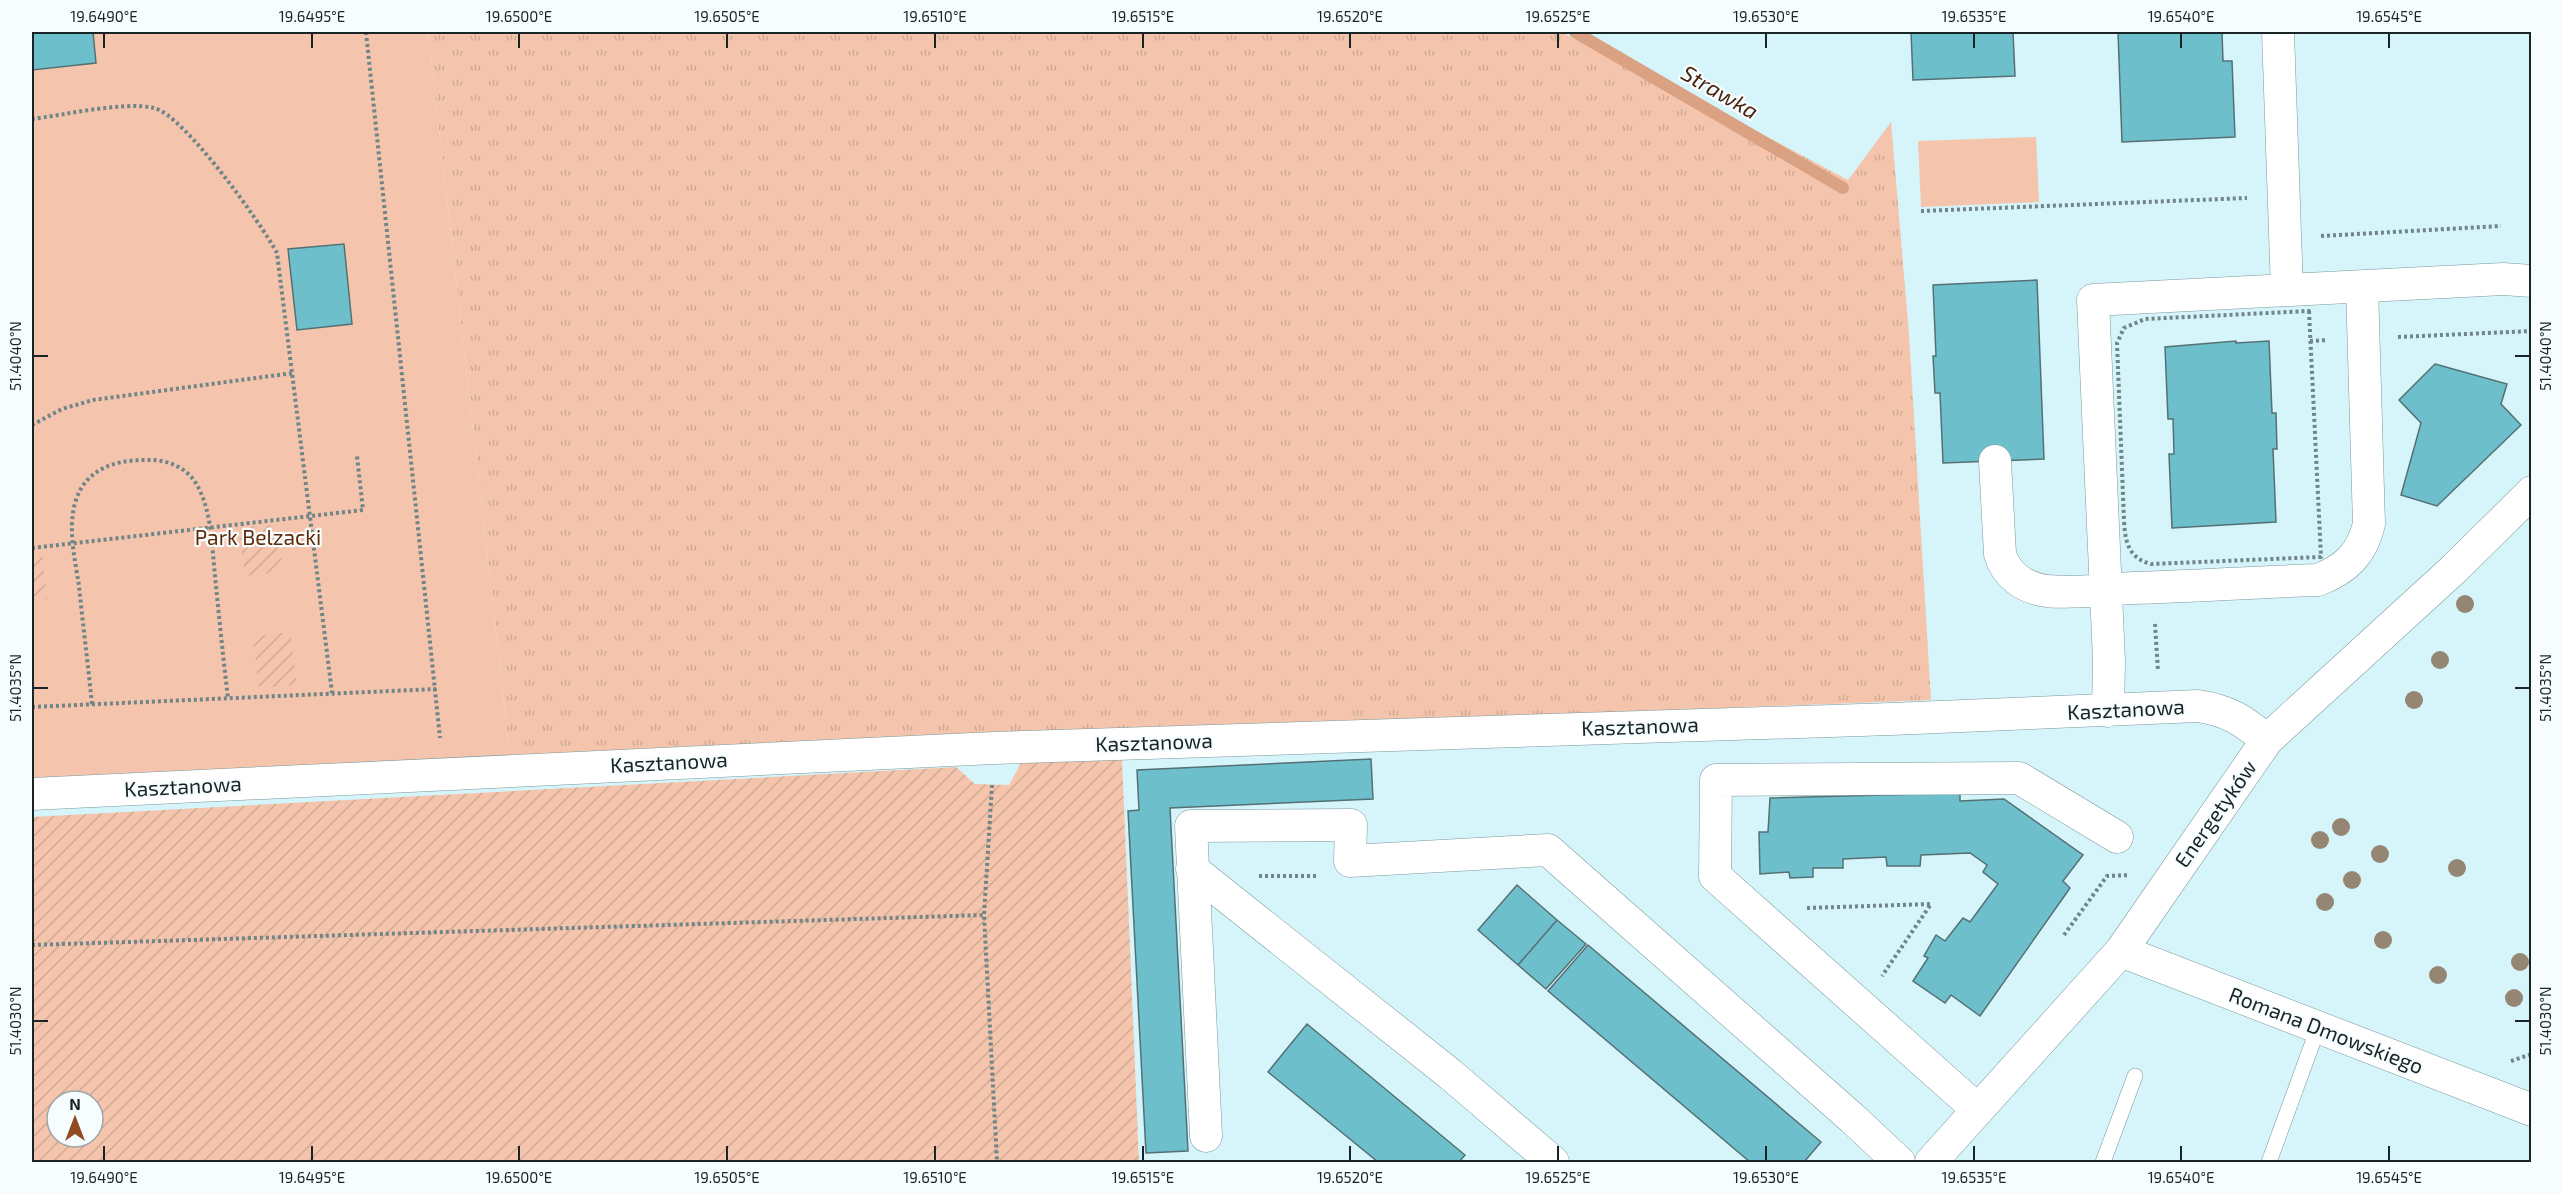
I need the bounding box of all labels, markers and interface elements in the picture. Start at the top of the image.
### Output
text: 19.6490°E [70,7,138,25]
text: 19.6495°E [279,7,345,25]
text: 19.6500°E [486,7,552,25]
text: 19.6505°E [694,7,760,25]
text: 19.6510°E [903,7,967,25]
text: 19.6515°E [1112,7,1174,25]
text: 19.6520°E [1317,7,1383,25]
text: 19.6525°E [1526,7,1590,25]
text: 19.6530°E [1733,7,1799,25]
text: 19.6535°E [1942,7,2006,25]
text: 19.6540°E [2148,7,2214,25]
text: 19.6545°E [2356,7,2422,25]
water label: Strawka [1677,59,1764,123]
text: 51.4040°N [6,321,24,391]
text: 51.4040°N [2536,321,2554,391]
park label: Park Belzacki [195,524,321,549]
text: 51.4035°N [6,654,24,722]
text: 51.4035°N [2536,654,2554,722]
street label: Kasztanowa [2067,693,2185,724]
street label: Kasztanowa [1581,711,1699,740]
street label: Kasztanowa [1095,727,1213,756]
street label: Kasztanowa [610,746,728,777]
street label: Energetyków [2169,755,2261,872]
street label: Kasztanowa [124,770,242,801]
street label: Romana Dmowskiego [2226,981,2427,1078]
text: 51.4030°N [6,987,24,1056]
text: 51.4030°N [2536,987,2554,1056]
north arrow [45,1089,105,1149]
text: N [69,1094,81,1113]
text: 19.6490°E [70,1168,138,1186]
text: 19.6495°E [279,1168,345,1186]
text: 19.6500°E [486,1168,552,1186]
text: 19.6505°E [694,1168,760,1186]
text: 19.6510°E [903,1168,967,1186]
text: 19.6515°E [1112,1168,1174,1186]
text: 19.6520°E [1317,1168,1383,1186]
text: 19.6525°E [1526,1168,1590,1186]
text: 19.6530°E [1733,1168,1799,1186]
text: 19.6535°E [1942,1168,2006,1186]
text: 19.6540°E [2148,1168,2214,1186]
text: 19.6545°E [2356,1168,2422,1186]

